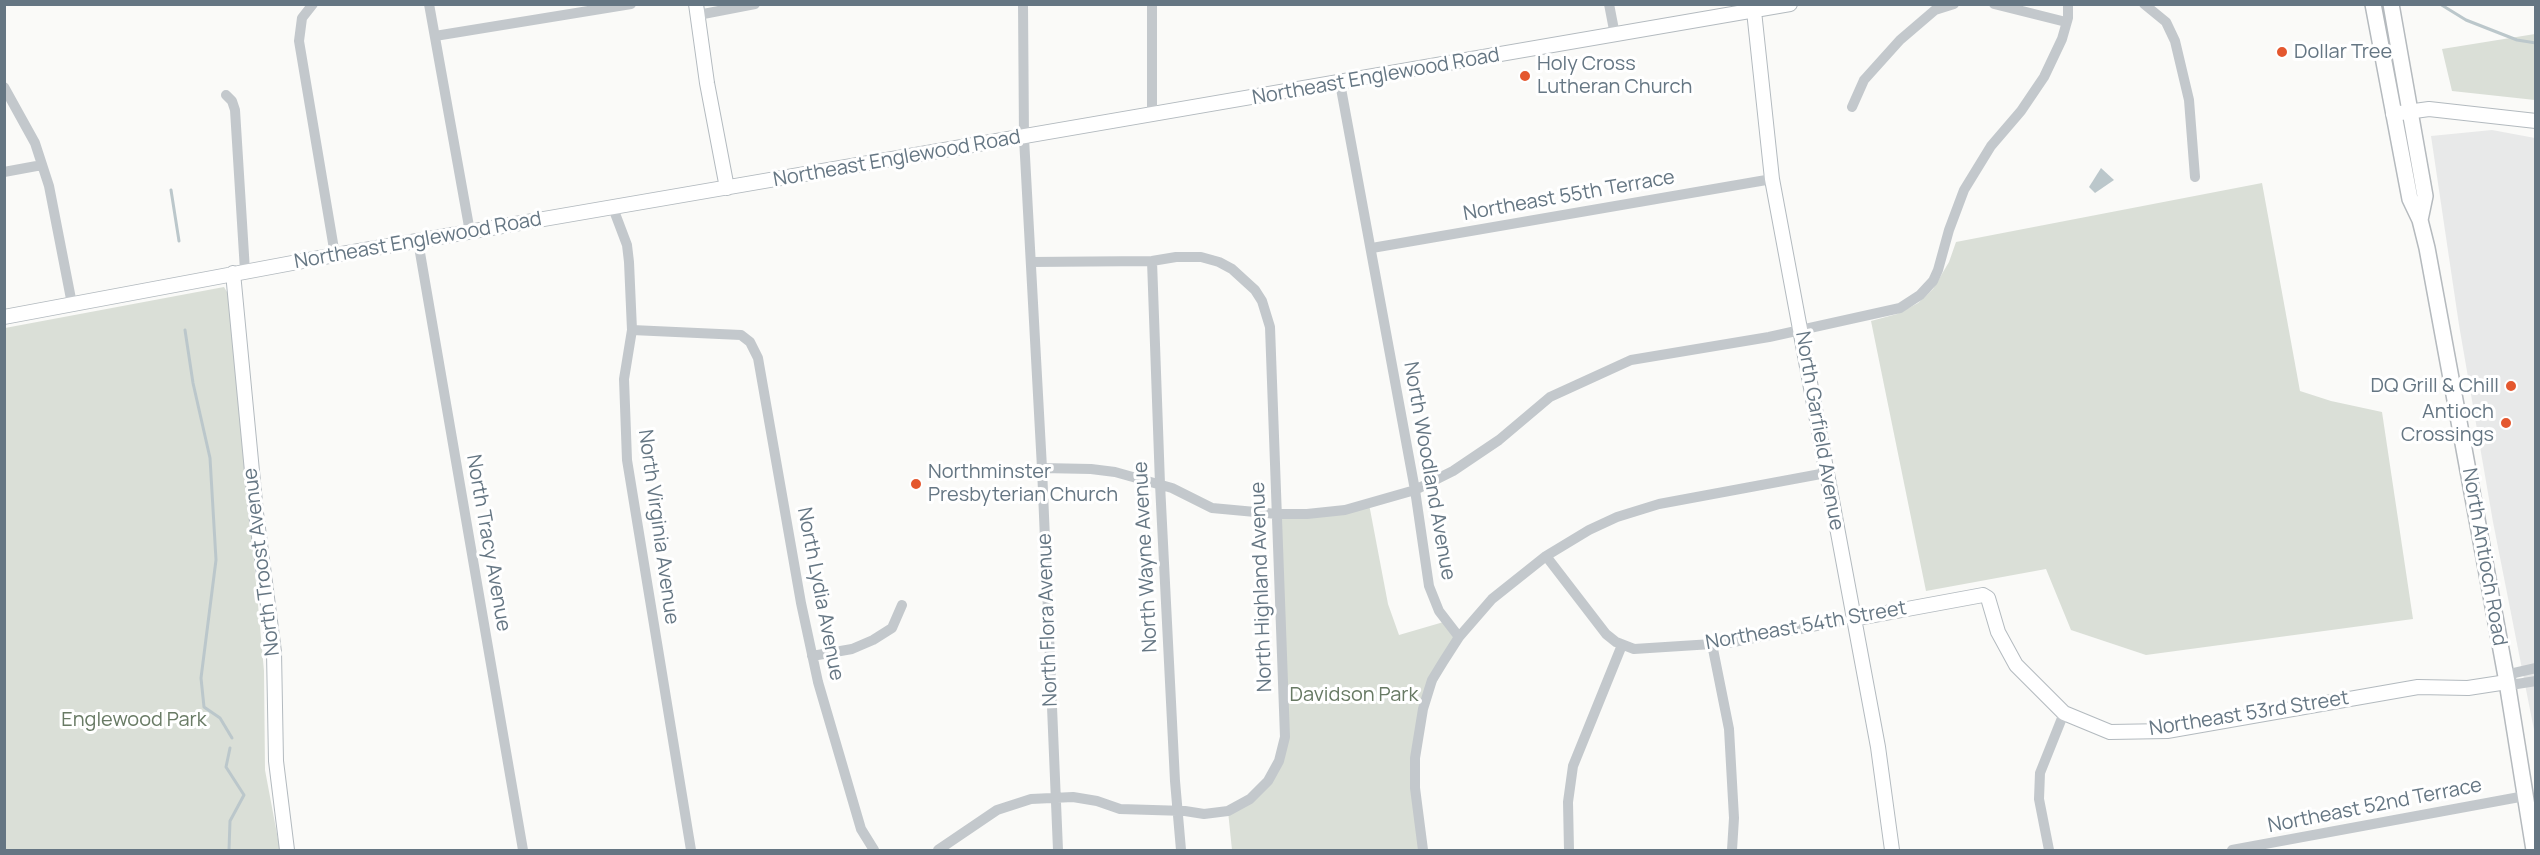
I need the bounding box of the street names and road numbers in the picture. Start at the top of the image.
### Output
street label: Northeast Englewood Road [1250,43,1502,111]
street label: Northeast Englewood Road [771,125,1023,193]
street label: Northeast 55th Terrace [1461,166,1677,226]
street label: Northeast Englewood Road [292,207,544,275]
street label: North Garfield Avenue [1790,330,1848,532]
street label: North Woodland Avenue [1398,360,1460,582]
street label: North Virginia Avenue [632,428,684,626]
street label: North Tracy Avenue [461,453,515,633]
street label: North Wayne Avenue [1129,461,1163,653]
street label: North Antioch Road [2457,466,2511,648]
street label: North Troost Avenue [239,467,285,657]
street label: North Highland Avenue [1246,481,1278,693]
street label: North Lydia Avenue [791,505,849,683]
street label: North Flora Avenue [1033,533,1063,707]
street label: Northeast 54th Street [1704,596,1908,656]
street label: Northeast 53rd Street [2147,686,2351,742]
street label: Northeast 52nd Terrace [2266,773,2484,839]

